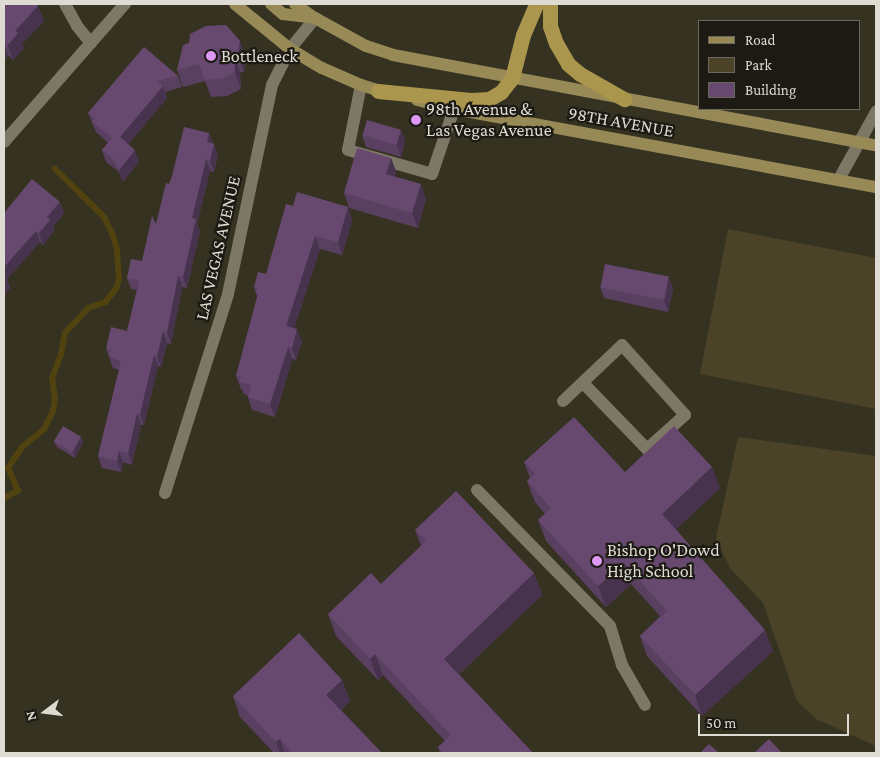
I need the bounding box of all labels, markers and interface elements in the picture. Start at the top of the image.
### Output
legend [698,20,860,110]
text: Road [745,32,775,48]
place label: Bottleneck [221,45,298,67]
marker: Bottleneck [205,50,217,62]
text: Park [745,57,772,73]
text: Building [745,82,796,98]
place label: 98th Avenue & Las Vegas Avenue [426,99,552,142]
street label: 98TH AVENUE [566,102,676,142]
marker: 98th Avenue & Las Vegas Avenue [410,114,422,126]
street label: LAS VEGAS AVENUE [191,174,245,322]
place label: Bishop O'Dowd High School [607,540,720,582]
marker: Bishop O'Dowd High School [591,555,603,567]
north arrow [20,687,70,737]
scale bar [700,704,851,736]
text: N [22,709,39,723]
text: 50 m [706,715,736,731]

